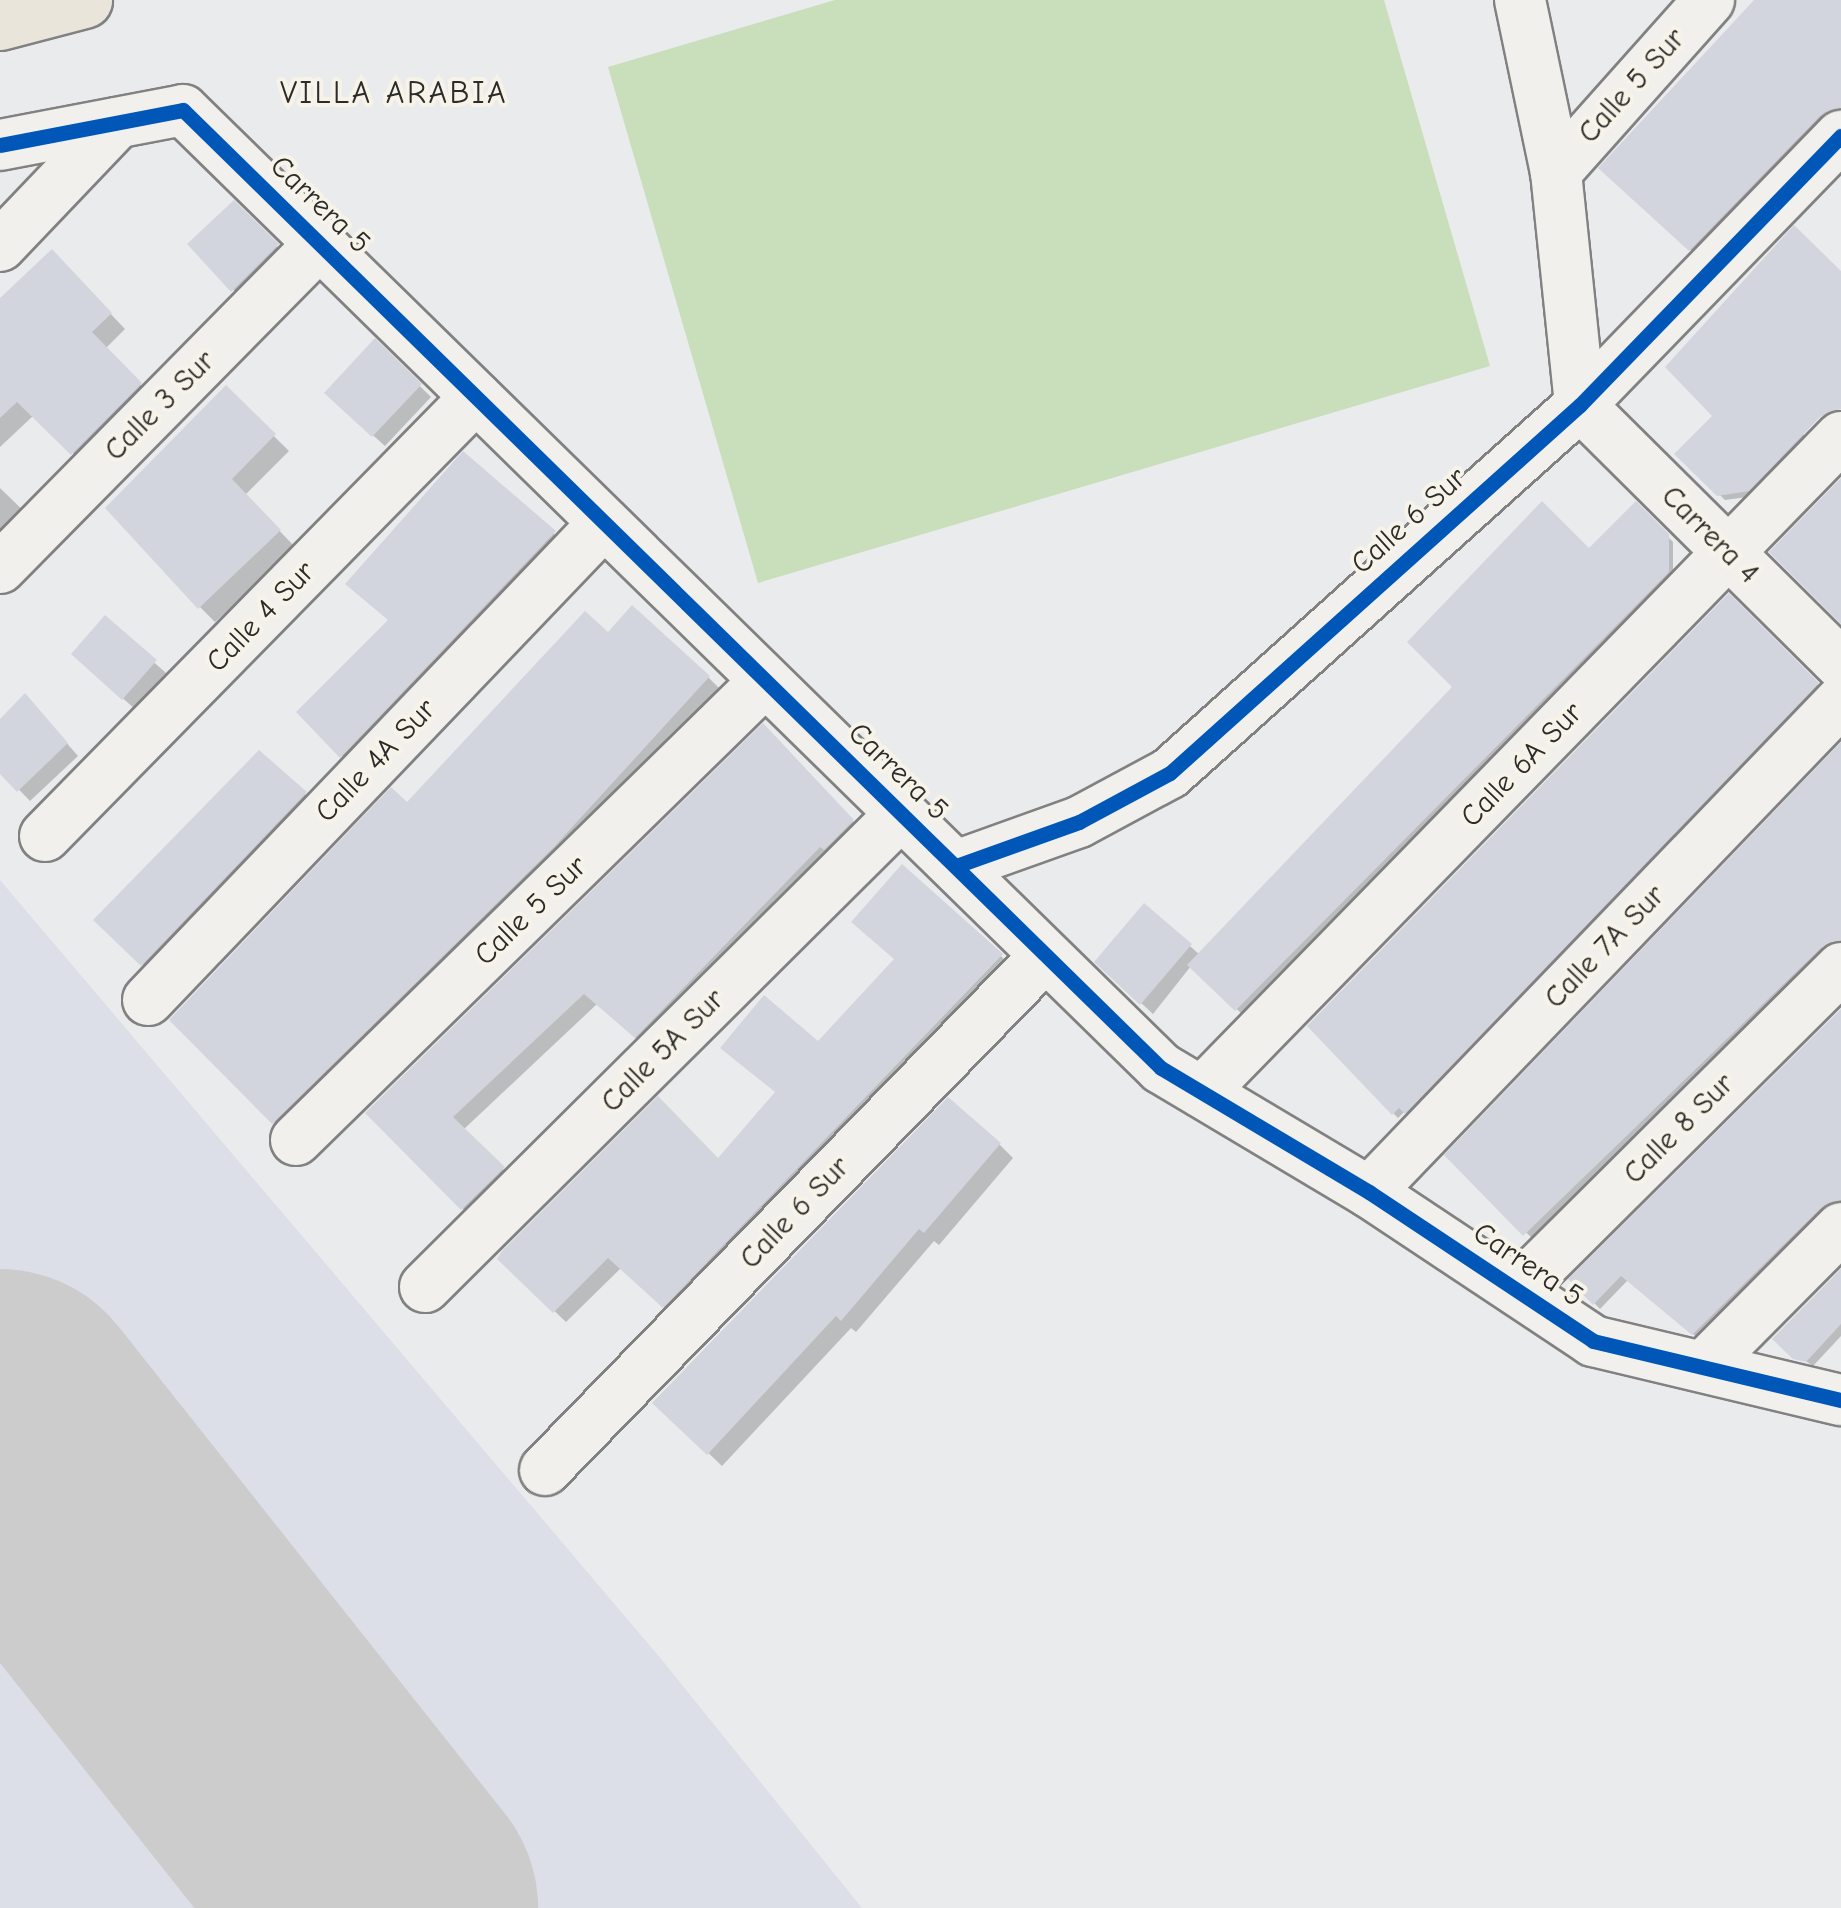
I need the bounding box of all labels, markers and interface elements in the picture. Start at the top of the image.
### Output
street label: Calle 5 Sur [1571,21,1693,151]
district label: VILLA ARABIA [280,74,508,112]
street label: Carrera 5 [262,149,378,261]
street label: Calle 3 Sur [97,343,223,469]
street label: Calle 6 Sur [1344,460,1474,582]
street label: Carrera 4 [1654,479,1766,591]
street label: Calle 4 Sur [199,554,323,680]
street label: Calle 4A Sur [308,692,444,830]
street label: Calle 6A Sur [1454,695,1590,835]
street label: Carrera 5 [840,716,956,828]
street label: Calle 5 Sur [467,849,595,973]
street label: Calle 7A Sur [1537,878,1673,1016]
street label: Calle 5A Sur [594,982,732,1120]
street label: Calle 8 Sur [1616,1066,1742,1192]
street label: Calle 6 Sur [733,1149,857,1277]
street label: Carrera 5 [1466,1215,1590,1315]

